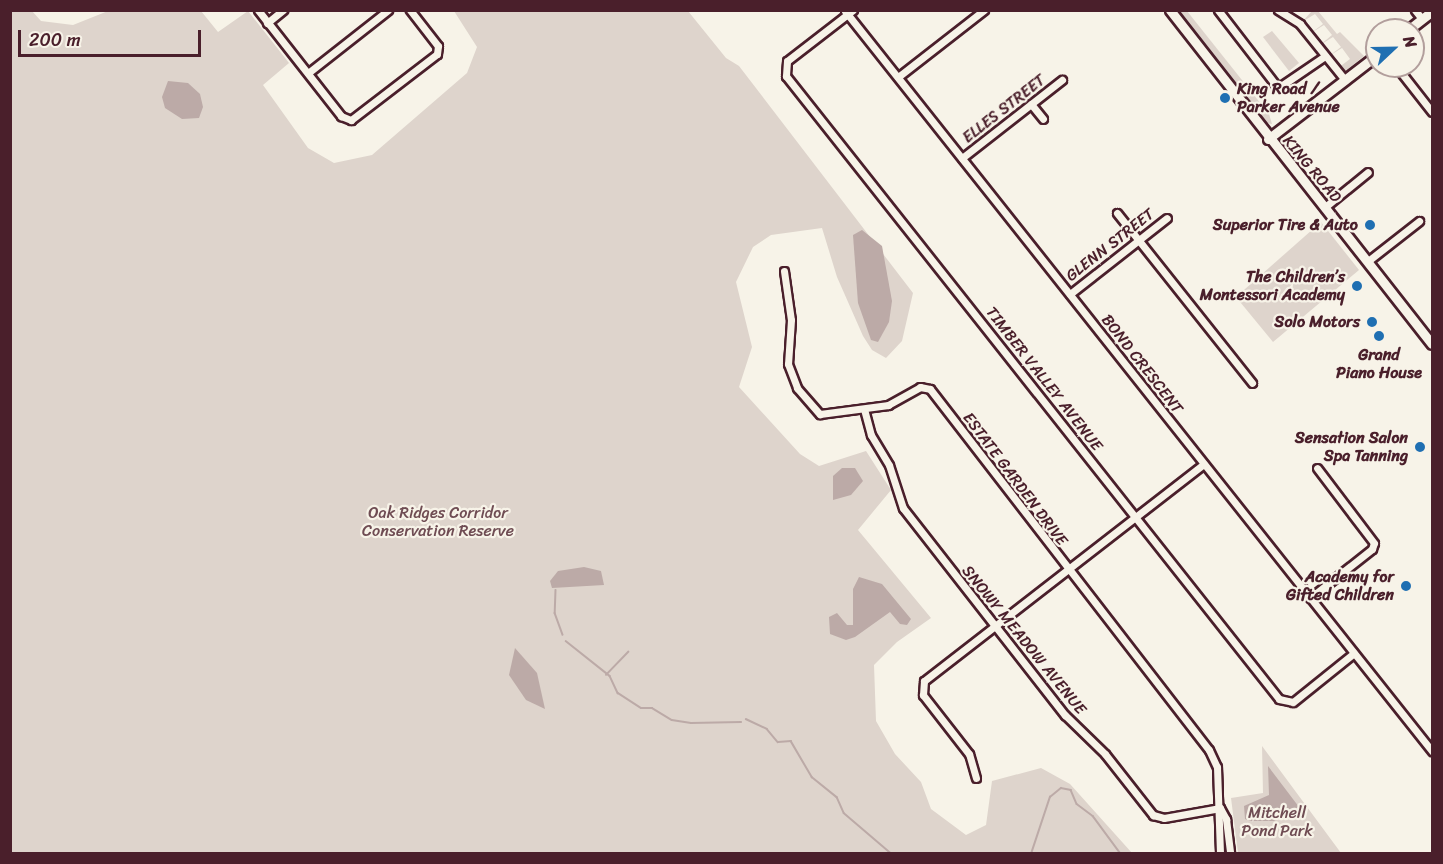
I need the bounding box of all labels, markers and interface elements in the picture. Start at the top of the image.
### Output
scale bar [21,18,204,56]
north arrow [1365,18,1425,78]
text: 200 m [29,24,81,56]
text: N [1395,31,1426,52]
street label: ELLES STREET [959,71,1049,147]
place label: King Road / Parker Avenue [1237,79,1340,117]
marker: King Road / Parker Avenue [1218,91,1232,105]
street label: KING ROAD [1278,132,1346,206]
street label: GLENN STREET [1062,204,1158,286]
place label: Superior Tire & Auto [1212,215,1358,235]
marker: Superior Tire & Auto [1363,218,1377,232]
place label: The Children’s Montessori Academy [1199,267,1345,305]
marker: The Children’s Montessori Academy [1350,279,1364,293]
street label: TIMBER VALLEY AVENUE [982,304,1106,454]
street label: BOND CRESCENT [1097,311,1187,417]
place label: Solo Motors [1276,312,1360,332]
marker: Solo Motors [1365,315,1379,329]
marker: Grand Piano House [1372,329,1386,343]
place label: Grand Piano House [1336,345,1422,383]
street label: ESTATE GARDEN DRIVE [958,407,1072,551]
place label: Sensation Salon Spa Tanning [1295,428,1408,466]
marker: Sensation Salon Spa Tanning [1413,440,1427,454]
park label: Oak Ridges Corridor Conservation Reserve [362,503,514,541]
street label: SNOWY MEADOW AVENUE [958,562,1090,718]
place label: Academy for Gifted Children [1286,567,1394,605]
marker: Academy for Gifted Children [1399,579,1413,593]
park label: Mitchell Pond Park [1241,803,1313,841]

